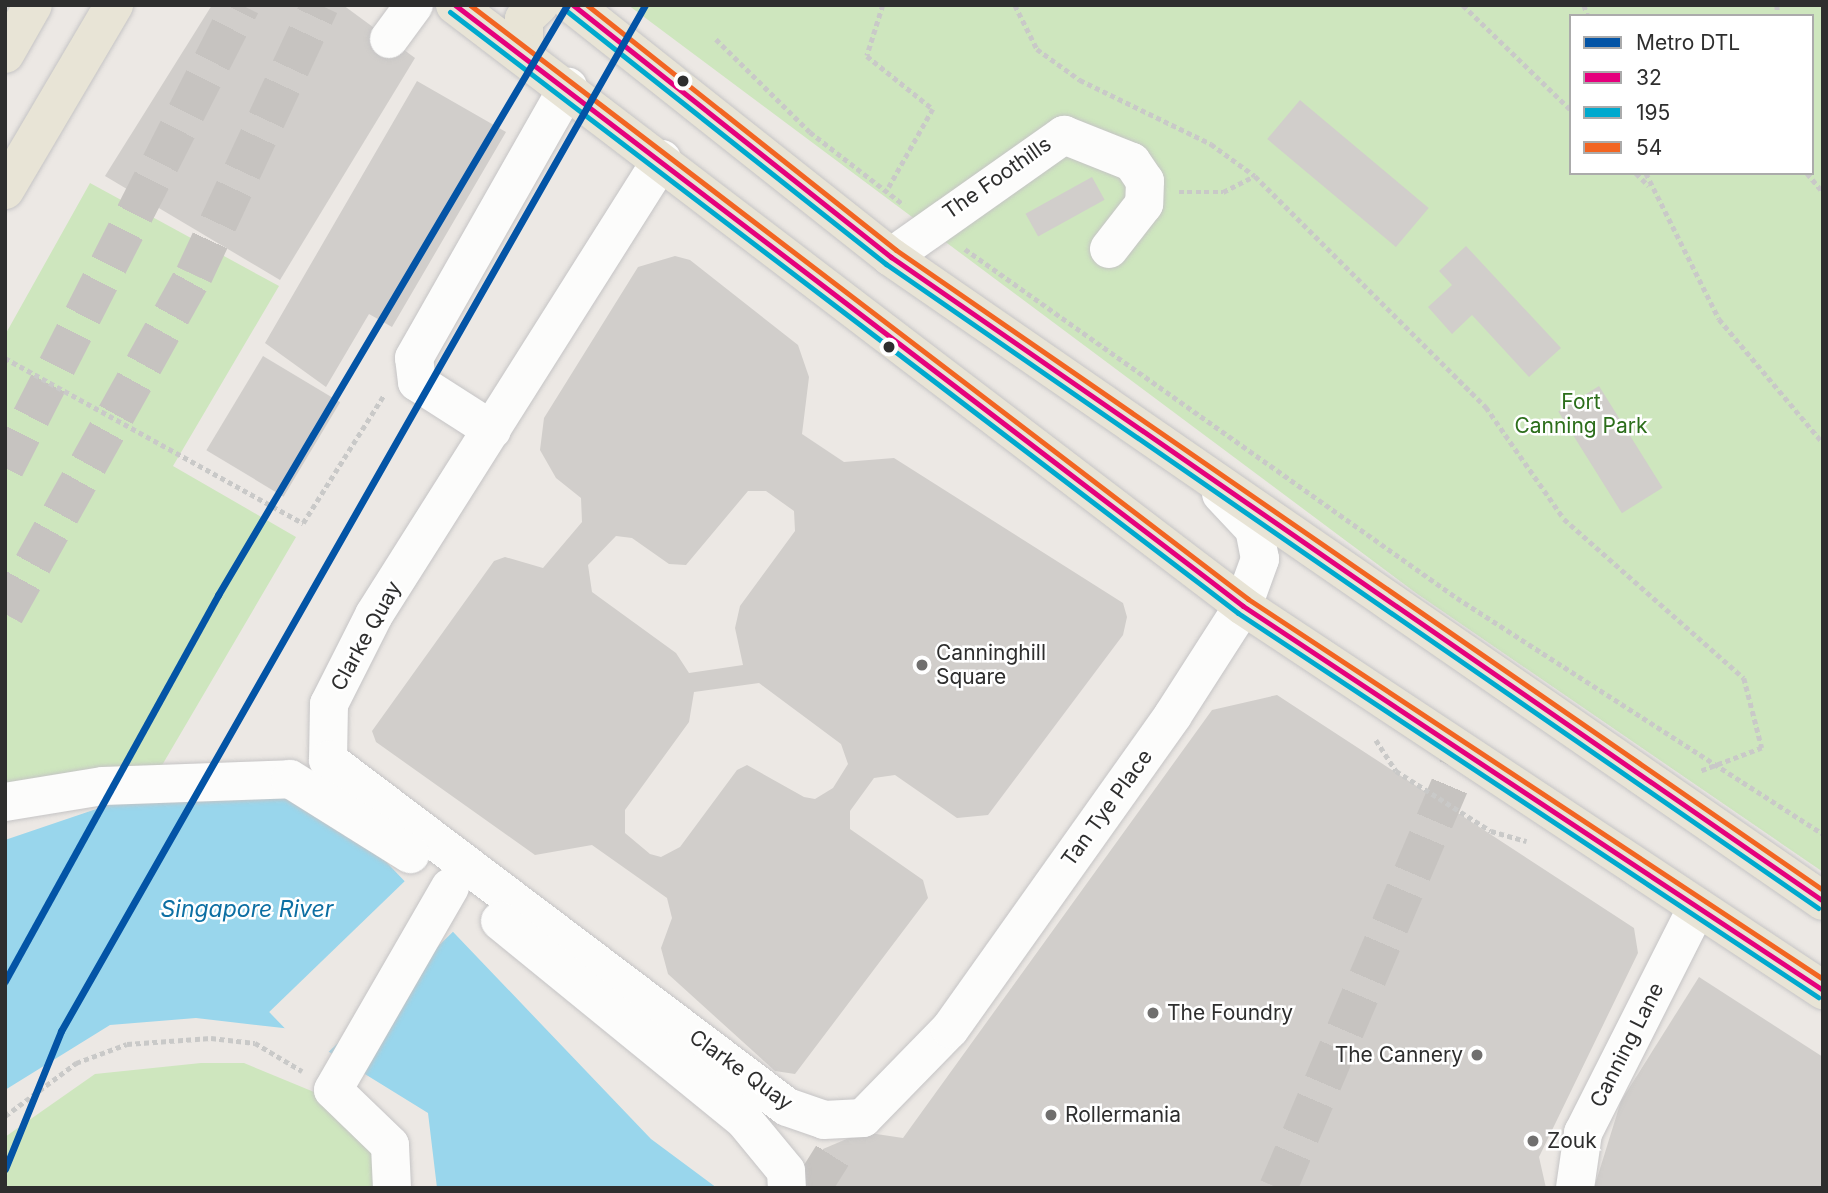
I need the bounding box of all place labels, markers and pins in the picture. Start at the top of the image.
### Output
unlabelled marker [676,74,690,88]
unlabelled marker [882,340,896,354]
place label: Canninghill Square [936,640,1046,690]
marker: Canninghill Square [914,657,930,673]
place label: The Foundry [1167,1000,1293,1026]
marker: The Foundry [1145,1005,1161,1021]
place label: The Cannery [1335,1042,1463,1068]
marker: The Cannery [1469,1047,1485,1063]
place label: Rollermania [1065,1102,1181,1128]
marker: Rollermania [1043,1107,1059,1123]
place label: Zouk [1547,1128,1597,1154]
marker: Zouk [1525,1133,1541,1149]

